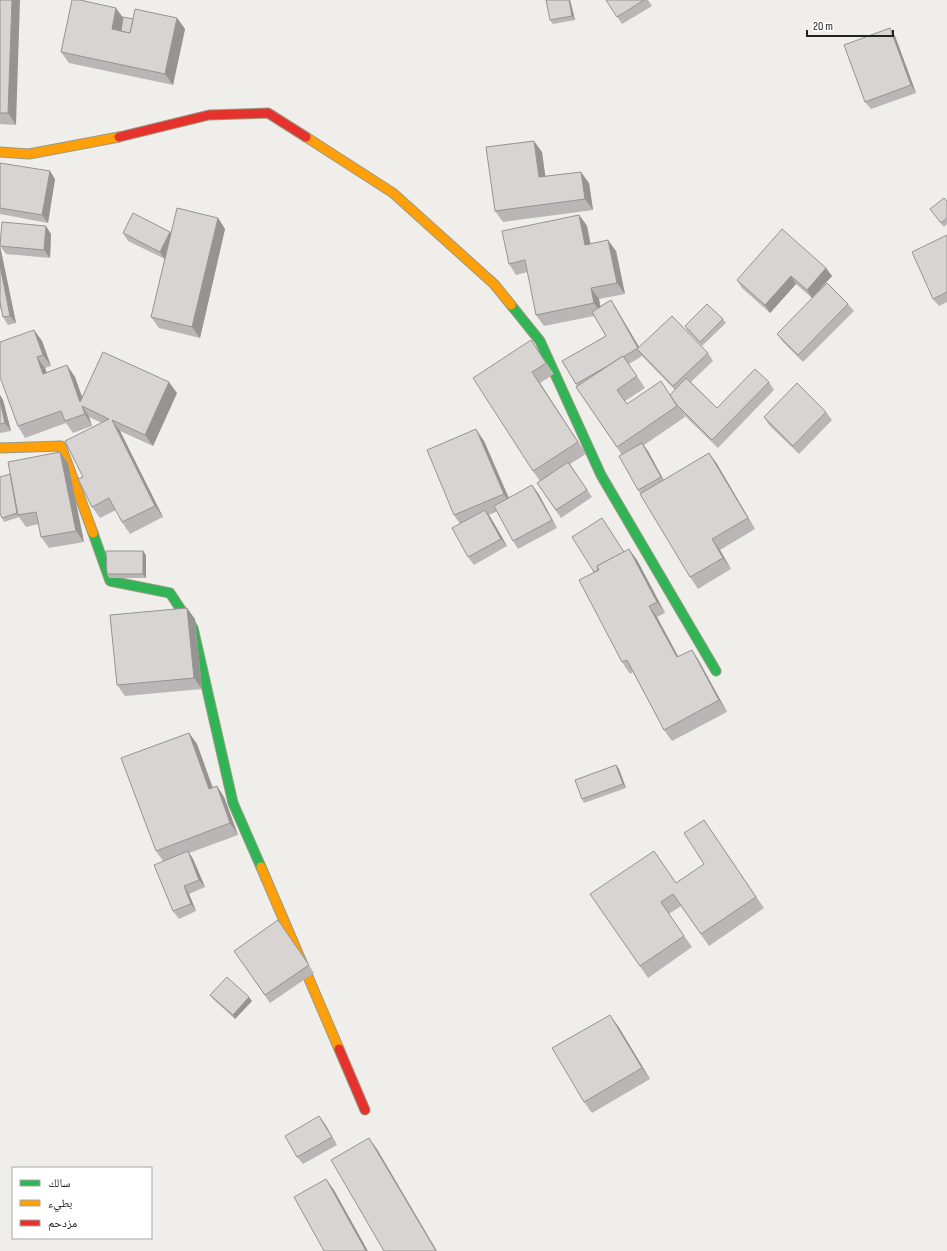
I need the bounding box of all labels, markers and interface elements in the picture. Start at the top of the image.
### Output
scale bar [807,12,893,38]
text: 20 m [813,19,833,34]
legend [12,1167,152,1239]
text: سالك [48,1176,70,1191]
text: بطيء [48,1196,72,1213]
text: مزدحم [48,1216,77,1231]

